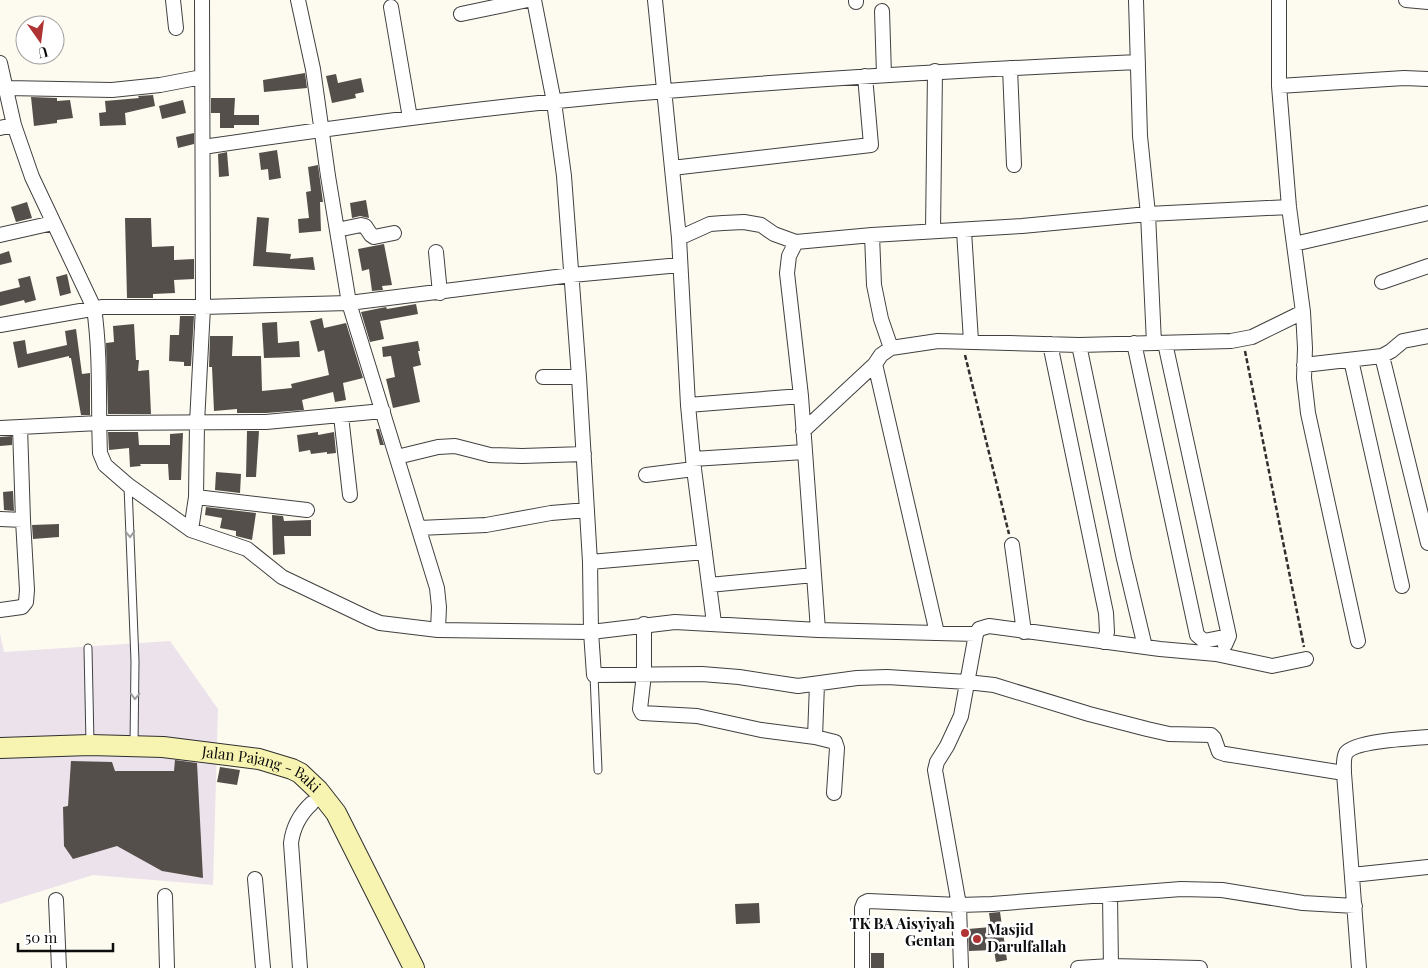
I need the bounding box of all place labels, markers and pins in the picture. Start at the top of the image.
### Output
place label: TK BA Aisyiyah Gentan [850,913,956,950]
place label: Masjid Darulfallah [987,919,1066,956]
marker: TK BA Aisyiyah Gentan [959,927,971,939]
marker: Masjid Darulfallah [971,933,983,945]

